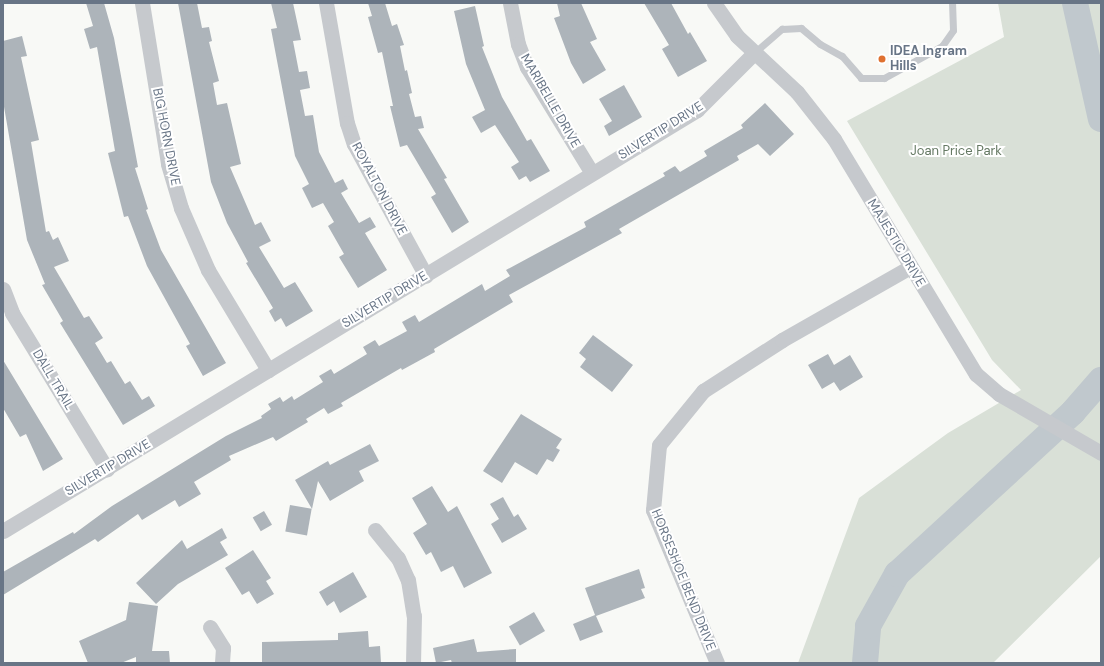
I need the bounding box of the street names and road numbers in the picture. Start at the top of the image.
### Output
street label: MARIBELLE DRIVE [517,51,583,151]
street label: BIG HORN DRIVE [149,87,183,187]
street label: SILVERTIP DRIVE [616,99,706,163]
street label: ROYALTON DRIVE [348,140,410,238]
street label: MAJESTIC DRIVE [864,196,928,290]
street label: SILVERTIP DRIVE [340,268,430,332]
street label: DALL TRAIL [29,347,77,413]
street label: SILVERTIP DRIVE [63,436,153,500]
street label: HORSESHOE BEND DRIVE [647,507,719,653]

